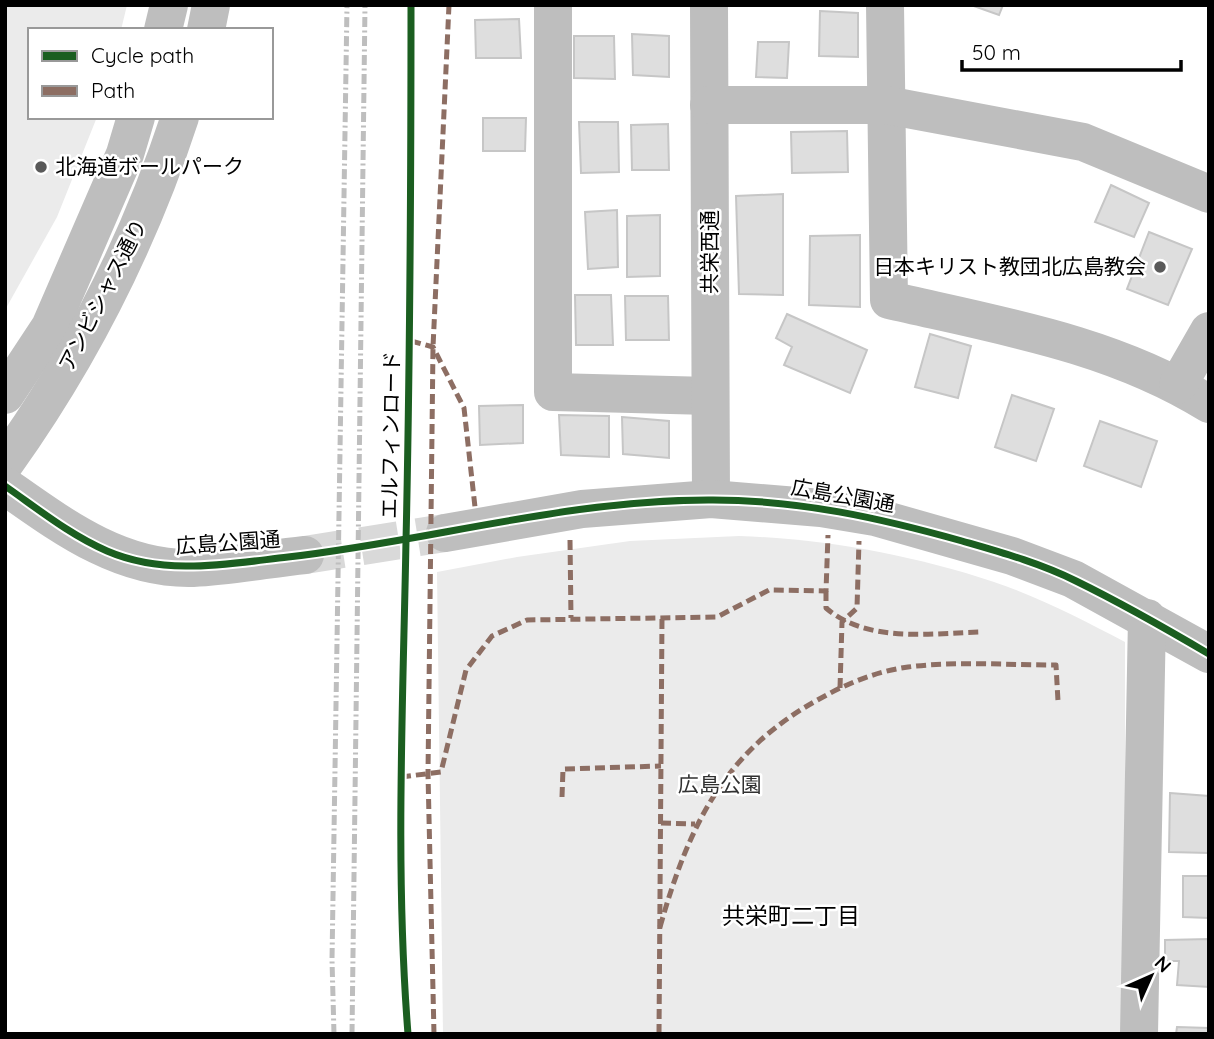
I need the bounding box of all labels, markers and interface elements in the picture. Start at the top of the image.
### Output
legend [28,28,273,119]
scale bar [962,28,1181,72]
text: 50 m [972,39,1021,65]
text: Cycle path [91,42,194,68]
text: Path [91,77,135,103]
place label: 北海道ボールパーク [55,153,244,179]
marker: 北海道ボールパーク [33,159,49,175]
street label: 共栄西通 [696,210,722,294]
street label: アンビシャス通り [53,214,152,375]
place label: 日本キリスト教団北広島教会 [873,253,1146,279]
marker: 日本キリスト教団北広島教会 [1152,259,1168,275]
street label: エルフィンロード [376,351,404,519]
street label: 広島公園通 [789,473,897,517]
street label: 広島公園通 [175,525,281,559]
park label: 広島公園 [678,771,762,797]
district label: 共栄町二丁目 [722,901,860,930]
north arrow [1116,941,1186,1011]
text: N [1150,951,1176,977]

